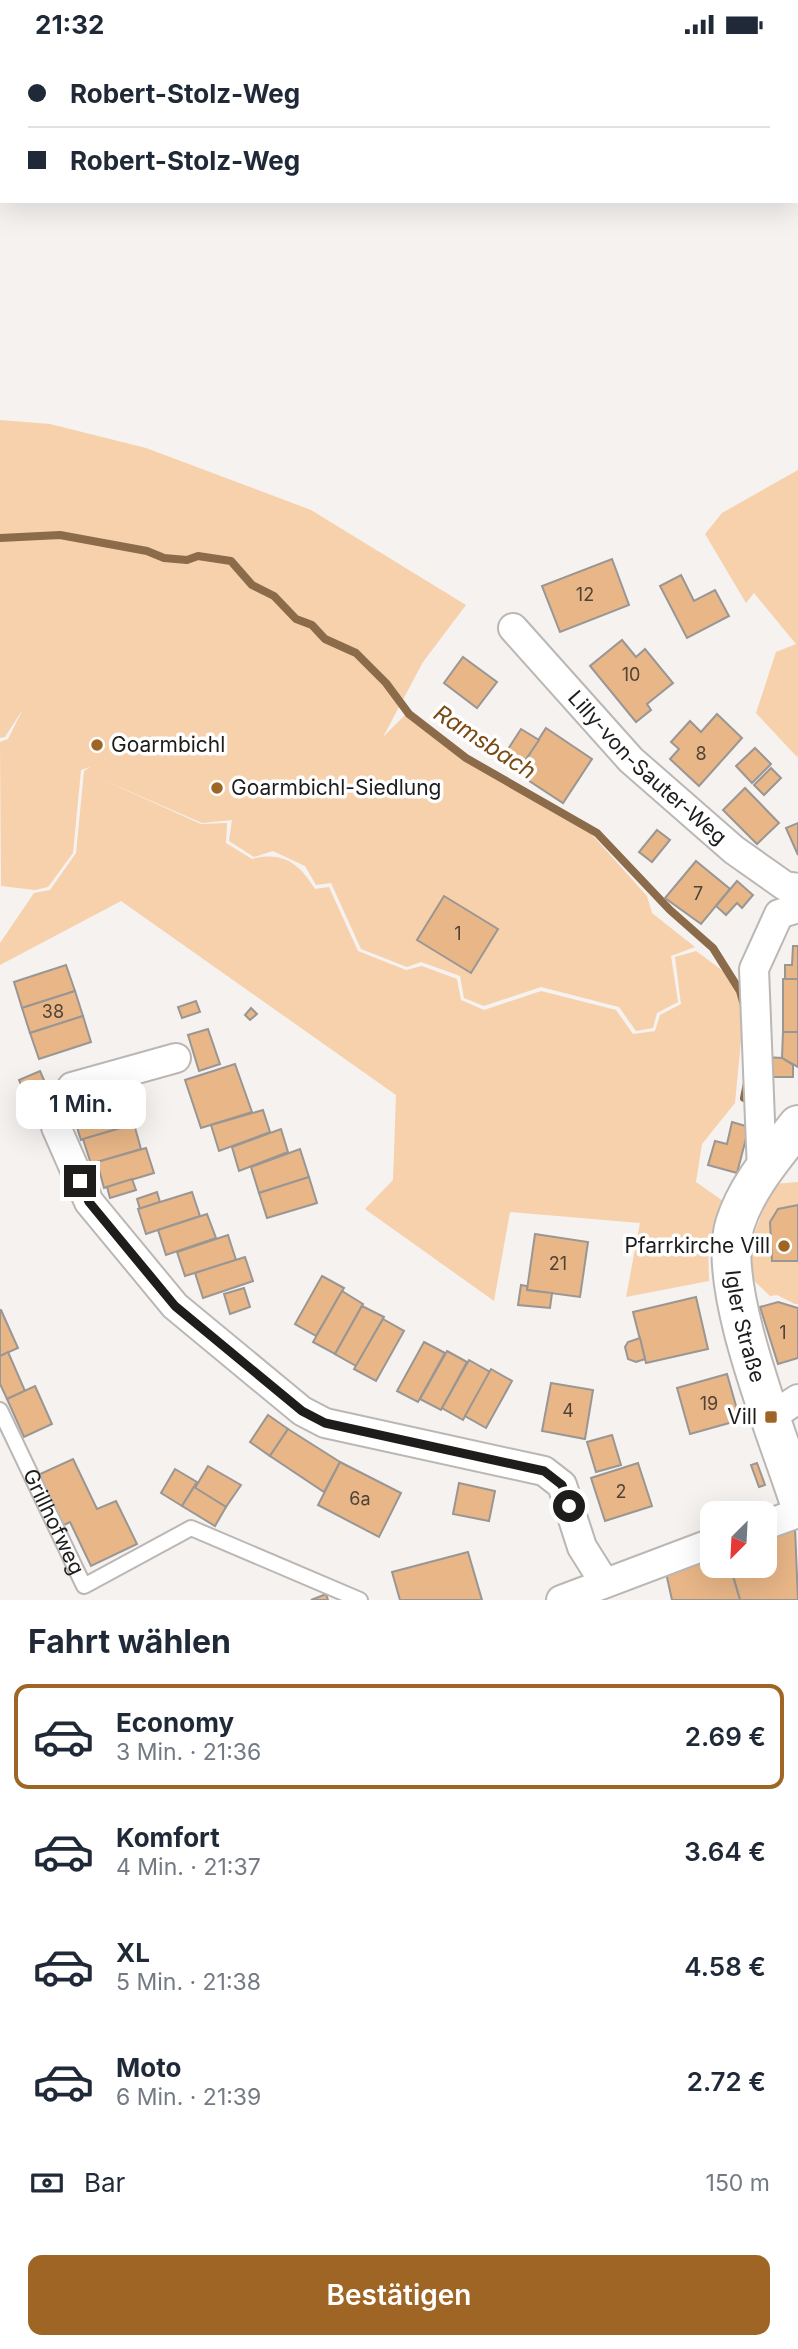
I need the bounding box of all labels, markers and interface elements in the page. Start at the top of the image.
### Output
text: 21:32 [35,9,104,40]
text: Robert-Stolz-Weg [70,78,300,109]
text: Robert-Stolz-Weg [70,145,300,176]
house number: 12 [576,584,594,605]
house number: 10 [622,664,640,685]
street label: Lilly-von-Sauter-Weg [563,685,732,850]
water label: Ramsbach [429,699,541,785]
place label: Goarmbichl [111,732,225,757]
marker: Goarmbichl [89,737,105,753]
house number: 8 [695,743,707,764]
place label: Goarmbichl-Siedlung [231,775,441,800]
marker: Goarmbichl-Siedlung [209,780,225,796]
house number: 7 [693,883,703,904]
house number: 1 [454,923,462,944]
house number: 38 [42,1001,64,1022]
callout: 1 Min. [15,1079,145,1129]
text: 1 Min. [49,1090,113,1118]
route end [64,1165,96,1197]
place label: Pfarrkirche Vill [624,1233,770,1258]
marker: Pfarrkirche Vill [776,1238,792,1254]
house number: 21 [549,1253,567,1274]
street label: Igler Straße [720,1269,771,1386]
house number: 1 [779,1322,787,1343]
house number: 19 [700,1393,718,1414]
house number: 4 [562,1400,574,1421]
place label: Vill [727,1404,757,1429]
marker: Vill [763,1409,779,1425]
street label: Grillhofweg [18,1465,90,1579]
house number: 2 [616,1481,626,1502]
house number: 6a [349,1488,371,1509]
route start [553,1490,585,1522]
north arrow [700,1501,777,1579]
map controls [700,1501,777,1578]
text: Fahrt wählen [28,1622,231,1661]
icon: car [32,1705,95,1768]
text: Economy [116,1707,234,1738]
text: 2.69 € [685,1721,766,1752]
text: 3 Min. · 21:36 [116,1738,261,1766]
icon: car [32,1820,95,1883]
text: Komfort [116,1822,220,1853]
text: 3.64 € [684,1836,766,1867]
text: 4 Min. · 21:37 [116,1853,261,1881]
icon: car [32,1935,95,1998]
text: XL [116,1937,150,1968]
text: 4.58 € [684,1951,766,1982]
text: 5 Min. · 21:38 [116,1968,261,1996]
icon: car [32,2050,95,2113]
text: Moto [116,2052,181,2083]
text: 2.72 € [687,2066,766,2097]
text: 6 Min. · 21:39 [116,2083,261,2111]
icon: cash [28,2164,66,2202]
text: Bar [84,2167,125,2198]
text: 150 m [706,2169,770,2197]
button: Bestätigen [28,2255,770,2335]

